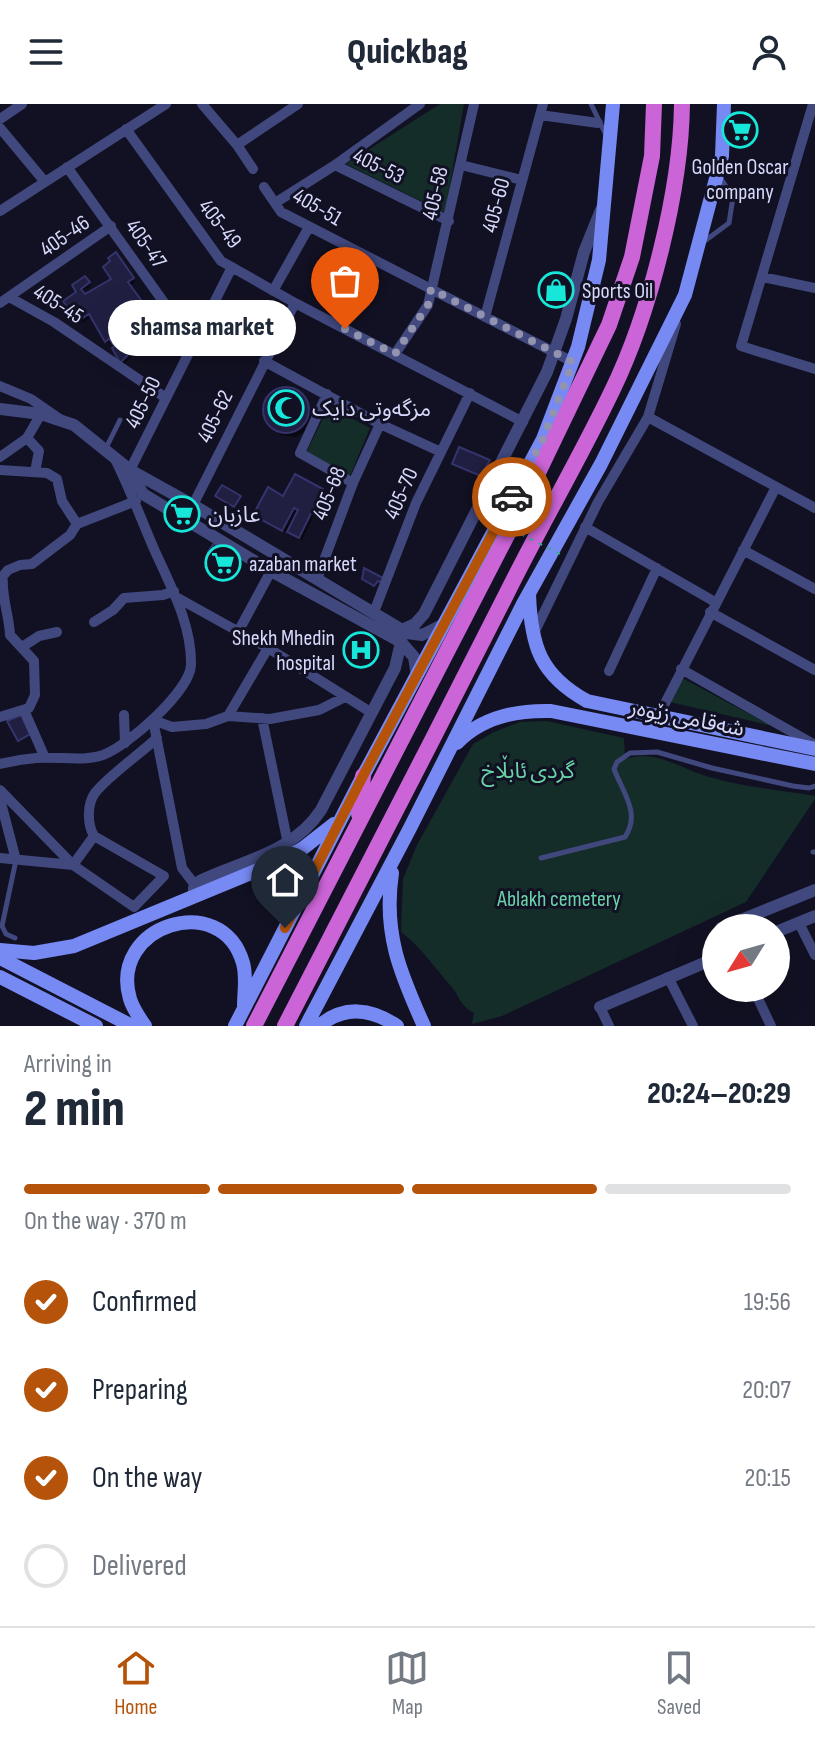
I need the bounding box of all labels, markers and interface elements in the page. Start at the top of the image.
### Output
icon: menu [24,30,68,74]
icon: person [747,30,791,74]
text: Quickbag [347,31,468,74]
supermarket icon: Golden Oscar company [721,111,759,149]
street label: 405-53 [348,142,409,190]
place label: Golden Oscar company [691,154,789,206]
street label: 405-58 [416,164,455,223]
street label: 405-60 [476,175,517,236]
street label: 405-51 [288,182,347,232]
street label: 405-49 [192,194,247,254]
street label: 405-46 [35,209,95,263]
street label: 405-47 [119,214,172,274]
pin [311,247,379,329]
icon: bag [323,259,367,303]
shop icon: Sports Oil [537,271,575,309]
place label: Sports Oil [582,278,653,305]
street label: 405-45 [28,279,88,330]
callout: shamsa market [109,301,297,357]
text: shamsa market [130,312,274,343]
street label: 405-50 [119,372,167,433]
street label: 405-62 [191,386,239,447]
mosque icon: مزگەوتی دایک [267,389,305,427]
place label: مزگەوتی دایک [312,396,431,423]
courier [472,457,552,537]
street label: 405-68 [307,463,352,524]
street label: 405-70 [378,464,425,524]
icon: car [490,475,534,519]
supermarket icon: عازبان [163,495,201,533]
place label: عازبان [208,502,260,529]
supermarket icon: azaban market [204,544,242,582]
place label: azaban market [249,551,357,578]
place label: Shekh Mhedin hospital [232,625,335,677]
hospital icon: Shekh Mhedin hospital [342,631,380,669]
street label: شەقامی زێوەر [626,694,747,743]
park label: گردی ئابڵاخ [481,755,576,787]
pin [251,846,319,928]
icon: home [263,858,307,902]
park label: Ablakh cemetery [496,886,621,913]
north arrow [702,914,790,1002]
map controls [702,914,790,1002]
text: Arriving in [24,1049,112,1080]
text: 20:24–20:29 [647,1076,791,1112]
text: 2 min [24,1078,125,1141]
text: On the way · 370 m [24,1206,187,1237]
icon: check [24,1280,68,1324]
text: Confirmed [92,1284,197,1320]
text: 19:56 [744,1287,791,1318]
icon: check [24,1368,68,1412]
text: Preparing [92,1372,188,1408]
text: 20:07 [742,1375,791,1406]
icon: check [24,1456,68,1500]
text: On the way [92,1460,202,1496]
text: 20:15 [745,1463,791,1494]
text: Delivered [92,1548,187,1584]
tab: Home [114,1646,158,1721]
tab: Map [385,1646,429,1721]
tab: Saved [657,1646,701,1721]

